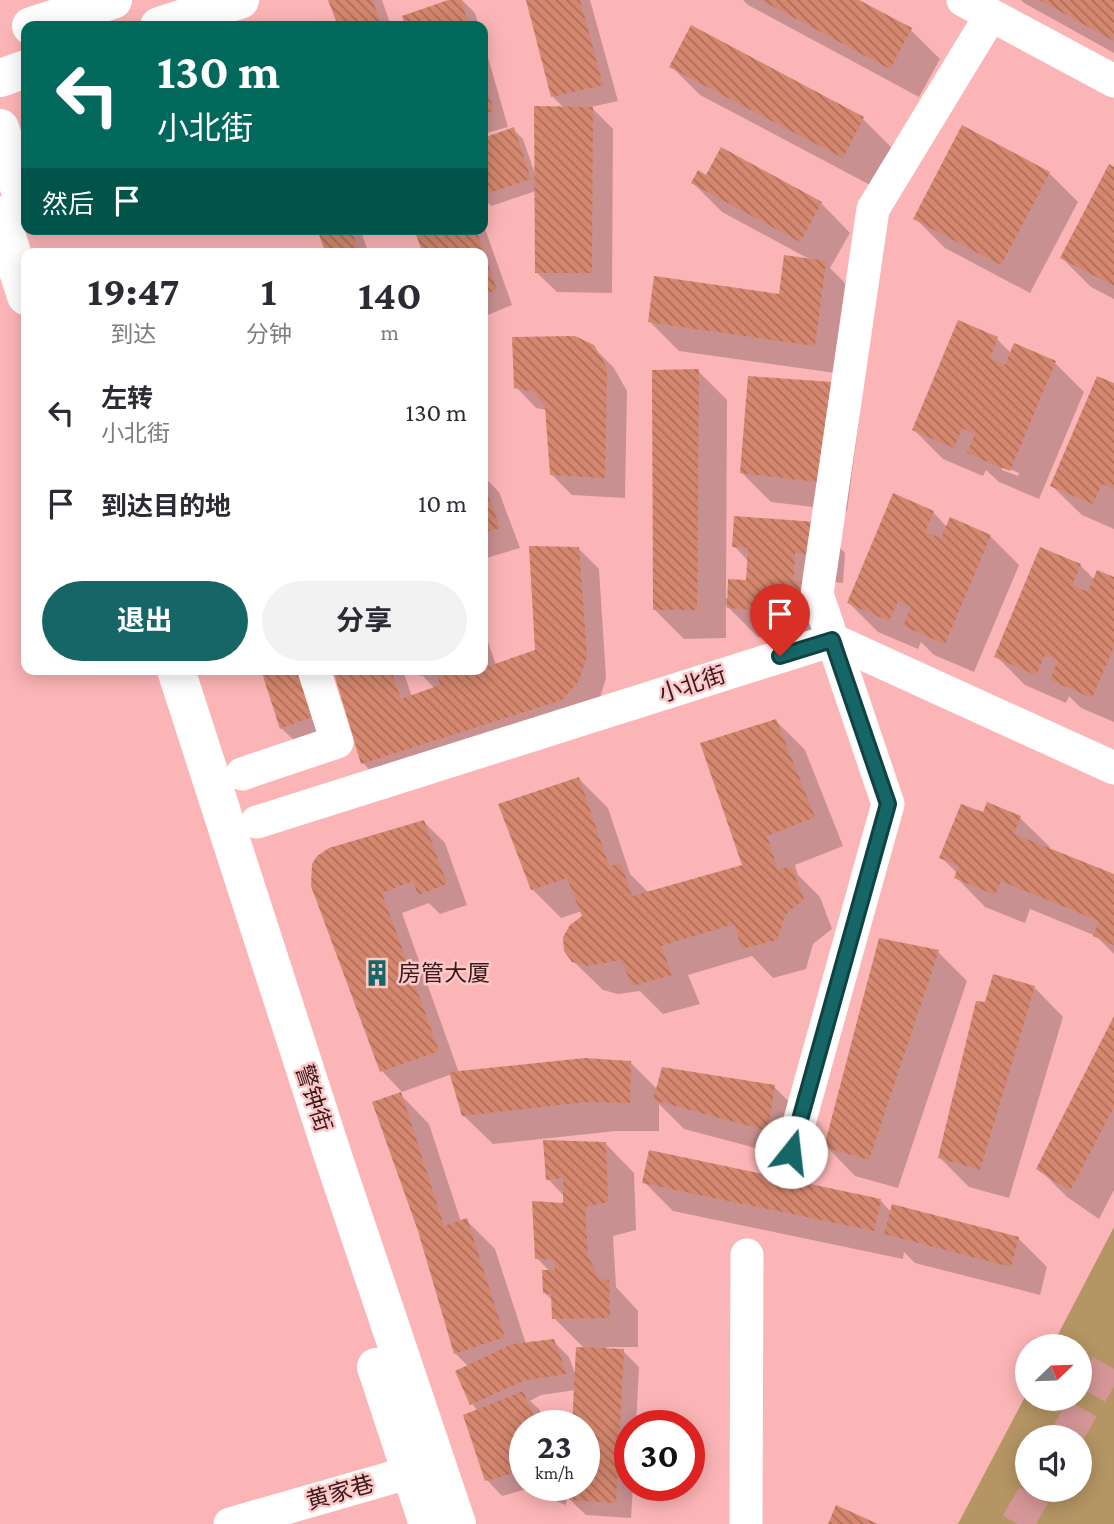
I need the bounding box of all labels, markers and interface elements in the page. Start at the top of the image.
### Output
text: 130 m [157,44,280,99]
icon: left [42,49,133,140]
text: 小北街 [157,110,253,146]
icon: arrive [108,182,146,220]
text: 然后 [42,190,94,219]
text: 19:47 [87,267,180,314]
text: 1 [261,267,277,314]
text: 140 [358,271,422,318]
text: m [381,319,399,345]
text: 到达 [110,321,156,347]
text: 分钟 [246,321,292,347]
text: 左转 [101,384,153,413]
icon: left [42,394,80,432]
text: 130 m [406,398,467,427]
text: 小北街 [101,420,170,446]
icon: arrive [42,485,80,523]
text: 10 m [418,489,467,518]
text: 到达目的地 [101,492,231,521]
button: 退出 [42,581,248,661]
button: 分享 [262,581,467,661]
pin [750,584,810,656]
icon: arrive [761,595,799,633]
street label: 小北街 [655,661,729,707]
building icon: 房管大厦 [362,958,392,988]
place label: 房管大厦 [398,960,490,986]
street label: 警钟街 [291,1061,337,1135]
position arrow [754,1115,828,1189]
north arrow [1015,1334,1092,1410]
map controls [1015,1334,1092,1502]
speed limit sign: 30 [614,1410,705,1501]
button: sound [1015,1425,1092,1502]
text: 23 [537,1427,572,1466]
text: km/h [535,1463,574,1483]
street label: 黄家巷 [303,1470,377,1514]

